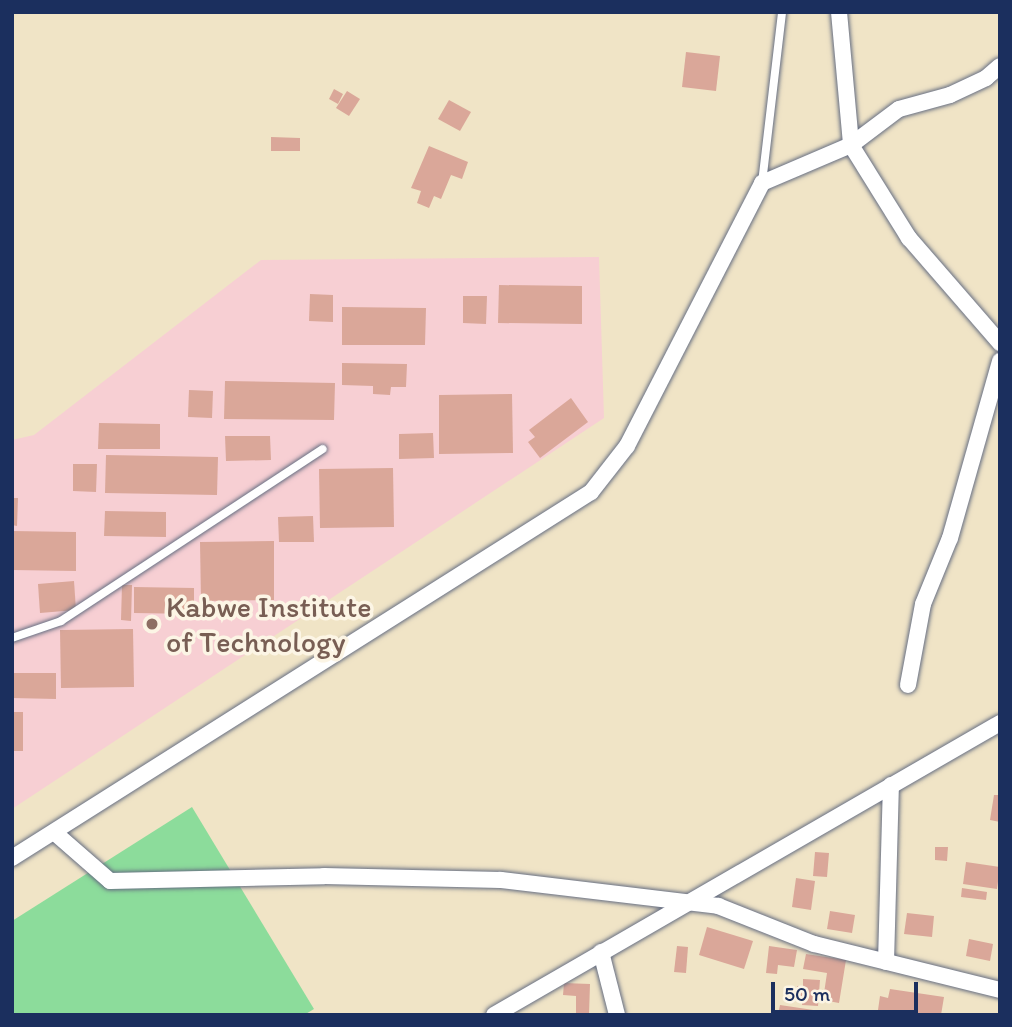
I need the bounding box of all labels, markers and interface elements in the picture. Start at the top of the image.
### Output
place label: Kabwe Institute of Technology [166,589,372,660]
marker: Kabwe Institute of Technology [144,616,160,632]
scale bar [774,968,921,1012]
text: 50 m [784,981,830,1006]

